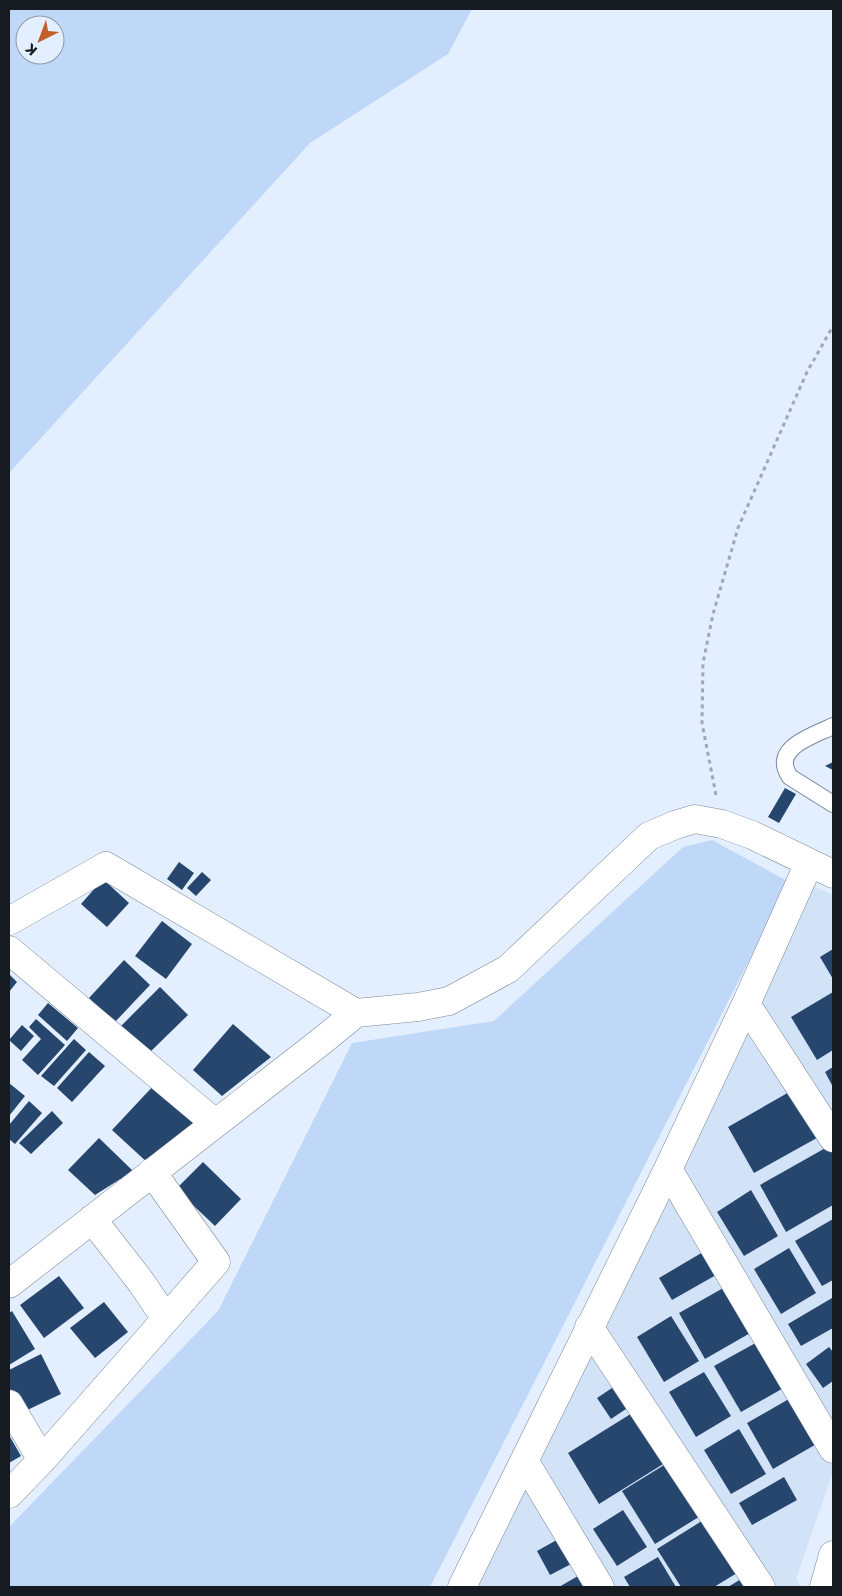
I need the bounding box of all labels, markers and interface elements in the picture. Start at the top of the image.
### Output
north arrow [15,15,65,65]
text: K [21,39,42,60]

